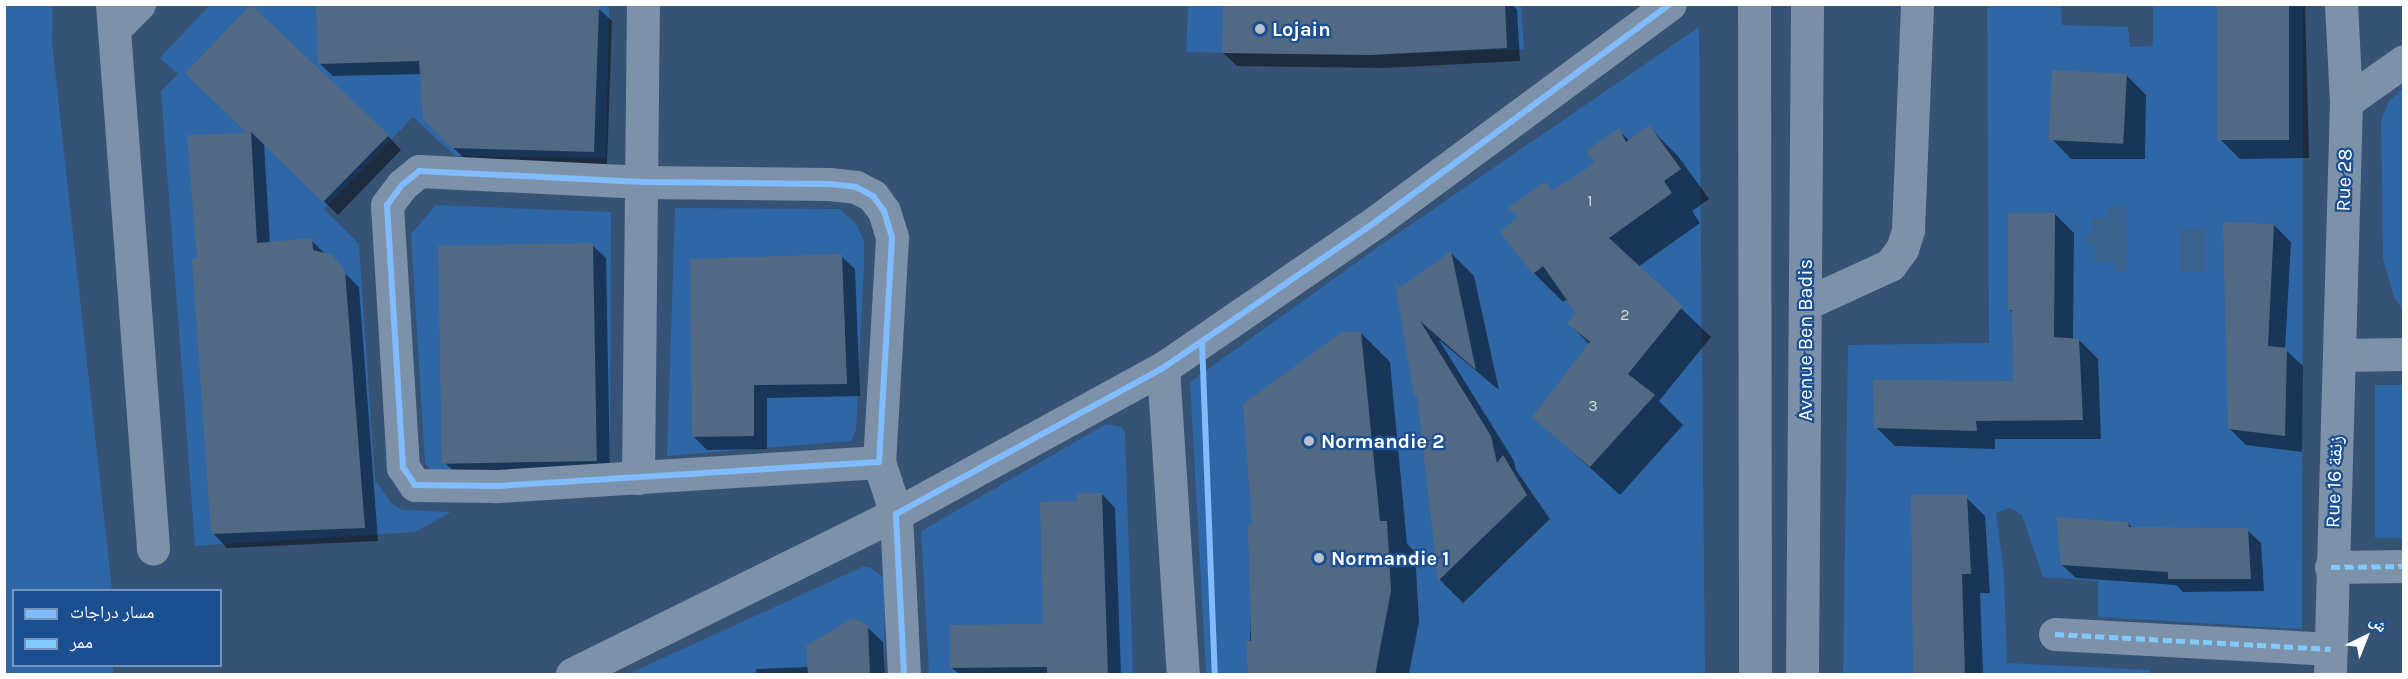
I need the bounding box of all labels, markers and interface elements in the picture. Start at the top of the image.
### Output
place label: Lojain [1272,17,1331,41]
marker: Lojain [1253,22,1267,36]
street label: Rue 28 [2331,148,2357,212]
house number: 1 [1587,191,1593,211]
street label: Avenue Ben Badis [1793,259,1817,421]
house number: 2 [1620,305,1630,325]
house number: 3 [1588,396,1598,416]
place label: Normandie 2 [1321,429,1444,453]
marker: Normandie 2 [1302,434,1316,448]
street label: Rue 16 زنقة [2320,436,2348,528]
place label: Normandie 1 [1331,546,1449,570]
marker: Normandie 1 [1312,551,1326,565]
legend [12,589,222,667]
text: مسار دراجات [70,601,155,623]
north arrow [2336,607,2396,667]
text: ش [2366,611,2391,636]
text: ممر [70,631,93,653]

